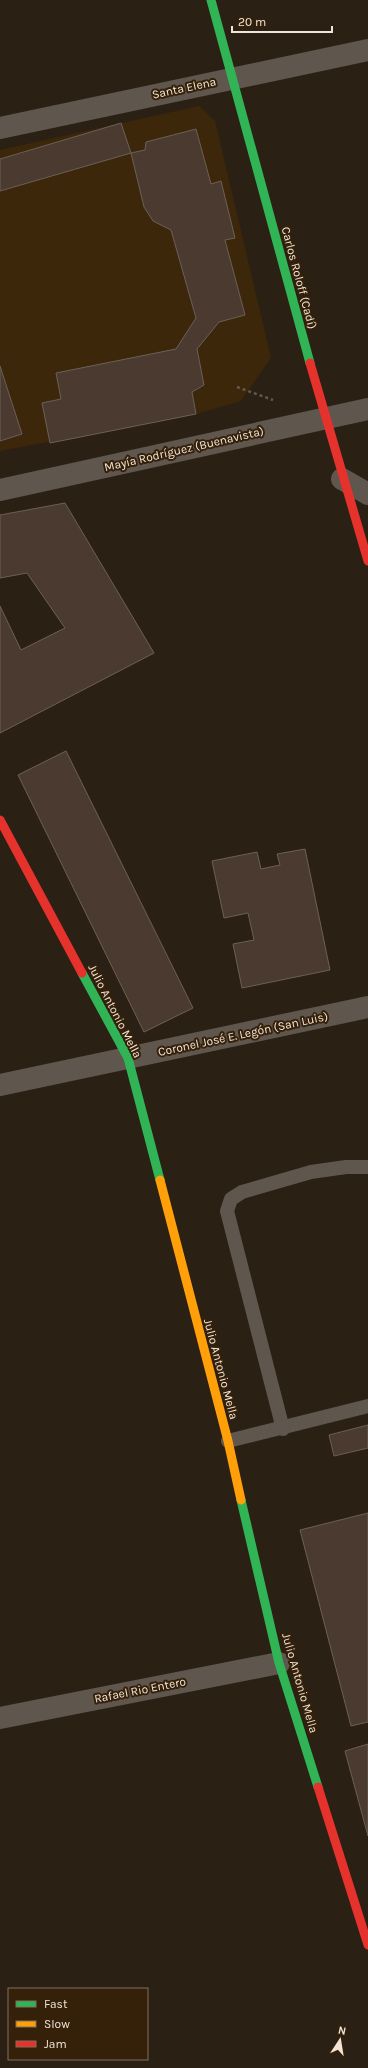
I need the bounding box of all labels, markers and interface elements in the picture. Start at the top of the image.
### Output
scale bar [232,8,332,34]
text: 20 m [238,15,266,29]
street label: Santa Elena [151,74,217,102]
street label: Carlos Roloff (Cadí) [279,225,319,331]
street label: Mayía Rodríguez (Buenavista) [103,424,265,474]
street label: Julio Antonio Mella [85,962,145,1060]
street label: Coronel José E. Legón (San Luis) [157,1009,329,1059]
street label: Julio Antonio Mella [201,1317,241,1421]
street label: Julio Antonio Mella [279,1631,321,1735]
street label: Rafael Rio Entero [93,1674,187,1706]
legend [8,1988,148,2060]
text: Fast [44,1997,68,2011]
text: Slow [44,2017,70,2031]
north arrow [320,2020,360,2060]
text: N [337,2024,347,2038]
text: Jam [44,2037,67,2051]

